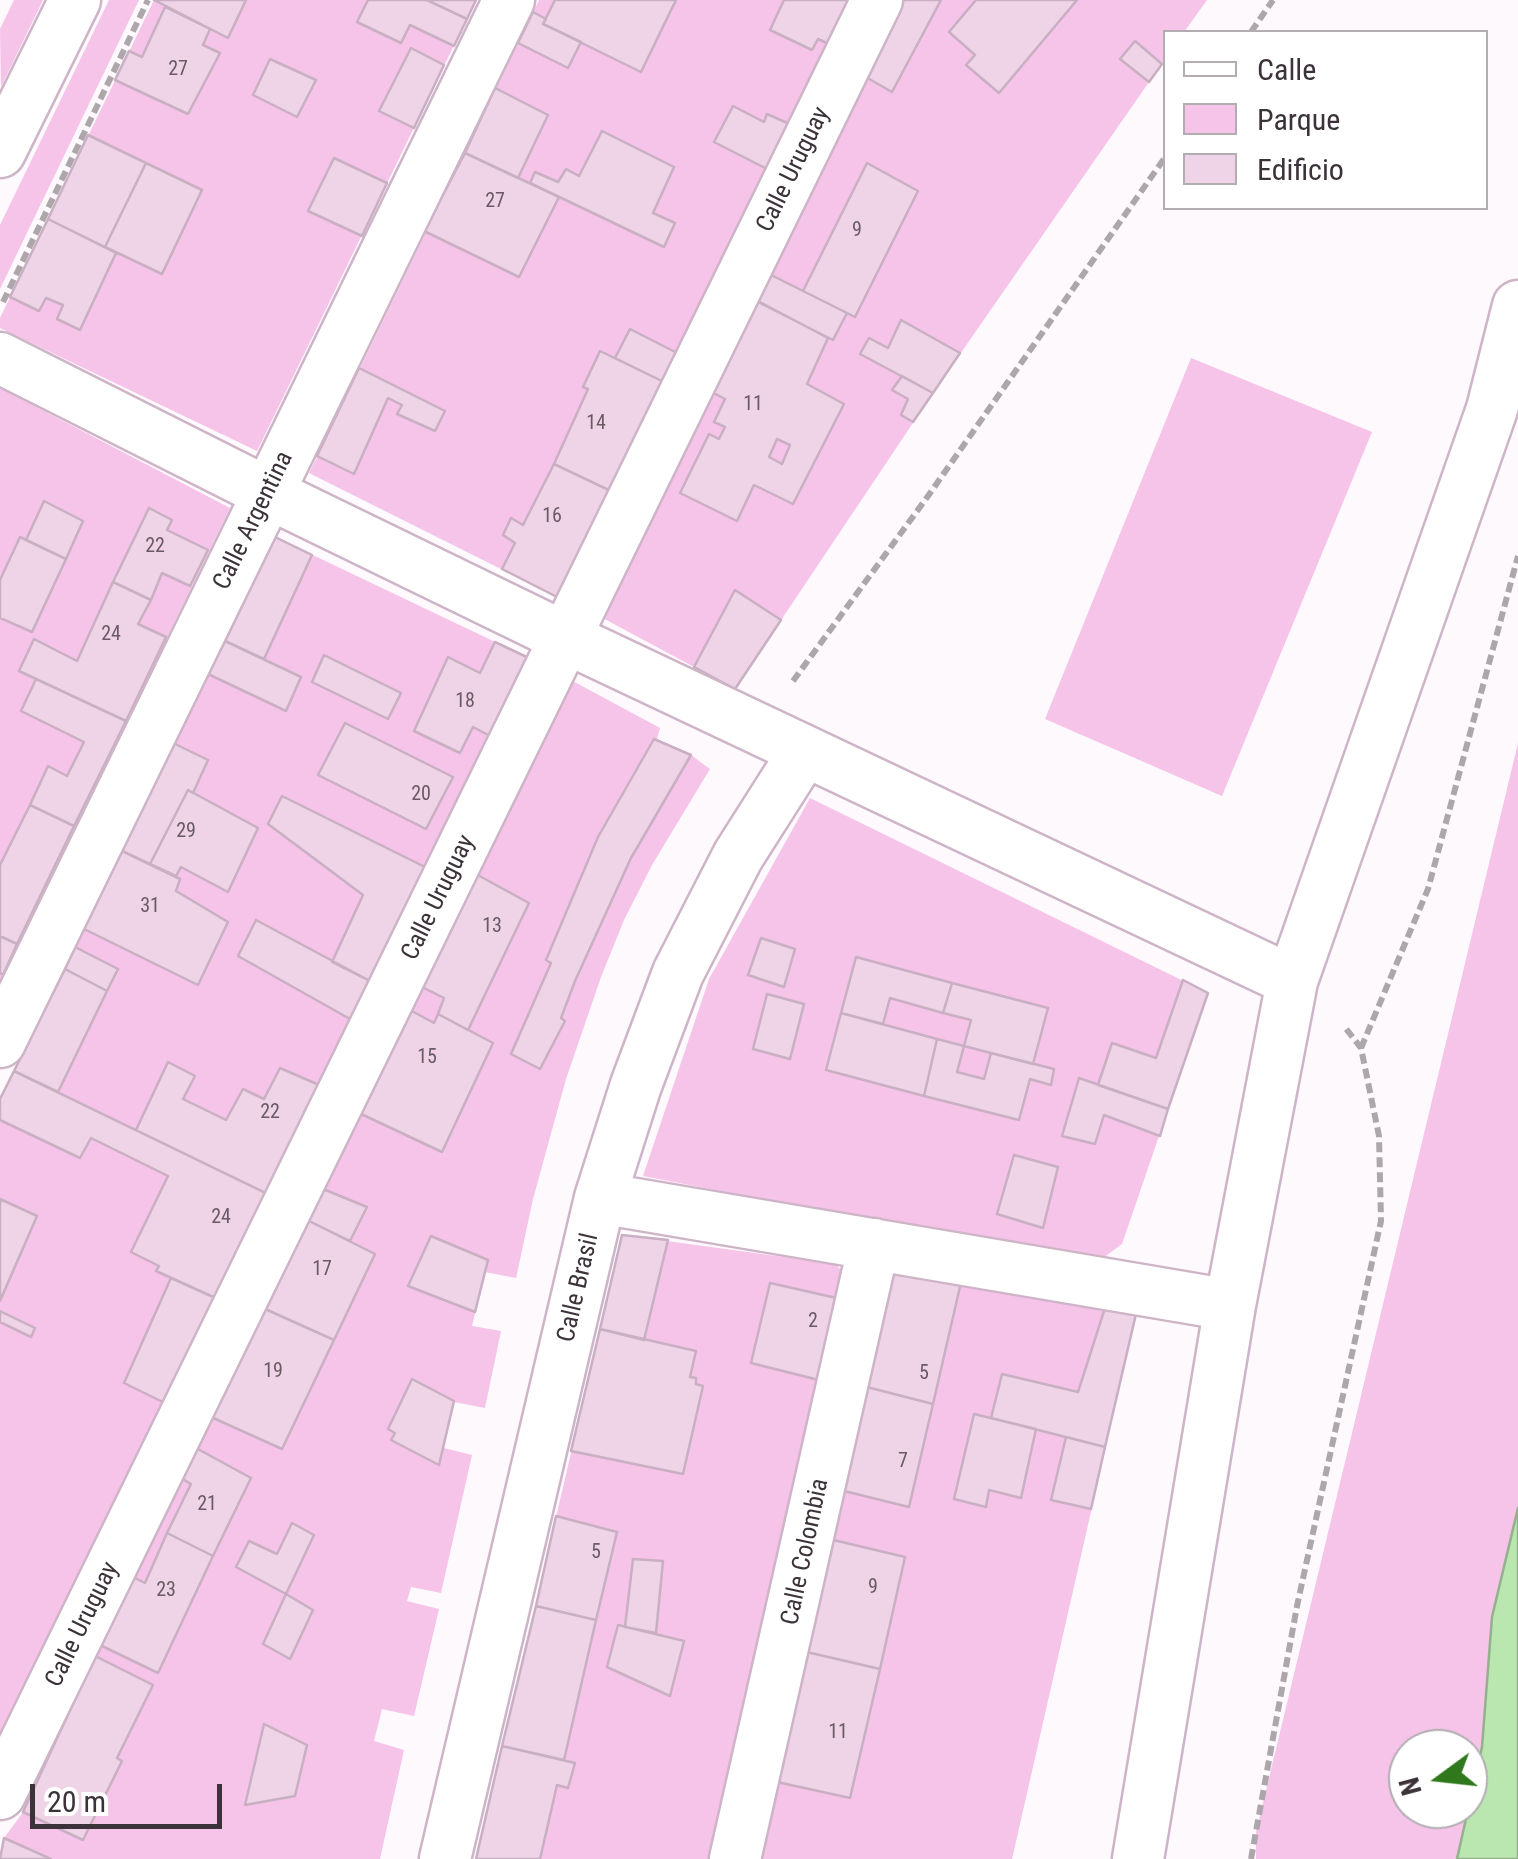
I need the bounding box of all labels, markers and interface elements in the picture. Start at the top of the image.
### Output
legend [1163,30,1488,210]
text: Calle [1257,52,1316,87]
house number: 27 [168,58,188,82]
text: Parque [1257,102,1340,137]
street label: Calle Uruguay [751,103,837,237]
text: Edificio [1257,152,1344,187]
house number: 27 [485,190,505,214]
house number: 9 [852,219,862,243]
house number: 11 [743,393,763,417]
house number: 14 [586,412,606,436]
street label: Calle Argentina [208,447,300,595]
house number: 16 [542,505,562,529]
house number: 22 [145,535,165,559]
house number: 24 [101,623,121,647]
house number: 18 [455,690,475,714]
house number: 20 [411,783,431,807]
house number: 29 [176,820,196,844]
street label: Calle Uruguay [396,831,482,965]
house number: 31 [140,895,160,919]
house number: 13 [482,915,502,939]
house number: 15 [417,1046,437,1070]
house number: 22 [260,1101,280,1125]
house number: 24 [211,1206,231,1230]
street label: Calle Brasil [552,1231,606,1345]
house number: 17 [312,1258,332,1282]
house number: 2 [808,1310,818,1334]
house number: 19 [263,1360,283,1384]
house number: 5 [919,1362,929,1386]
house number: 7 [898,1450,908,1474]
street label: Calle Colombia [776,1476,836,1628]
house number: 21 [197,1493,217,1517]
house number: 5 [591,1541,601,1565]
street label: Calle Uruguay [40,1558,126,1692]
house number: 9 [868,1576,878,1600]
house number: 23 [156,1579,176,1603]
house number: 11 [828,1721,848,1745]
north arrow [1388,1729,1488,1829]
scale bar [35,1764,228,1826]
text: N [1392,1774,1429,1799]
text: 20 m [47,1784,106,1819]

